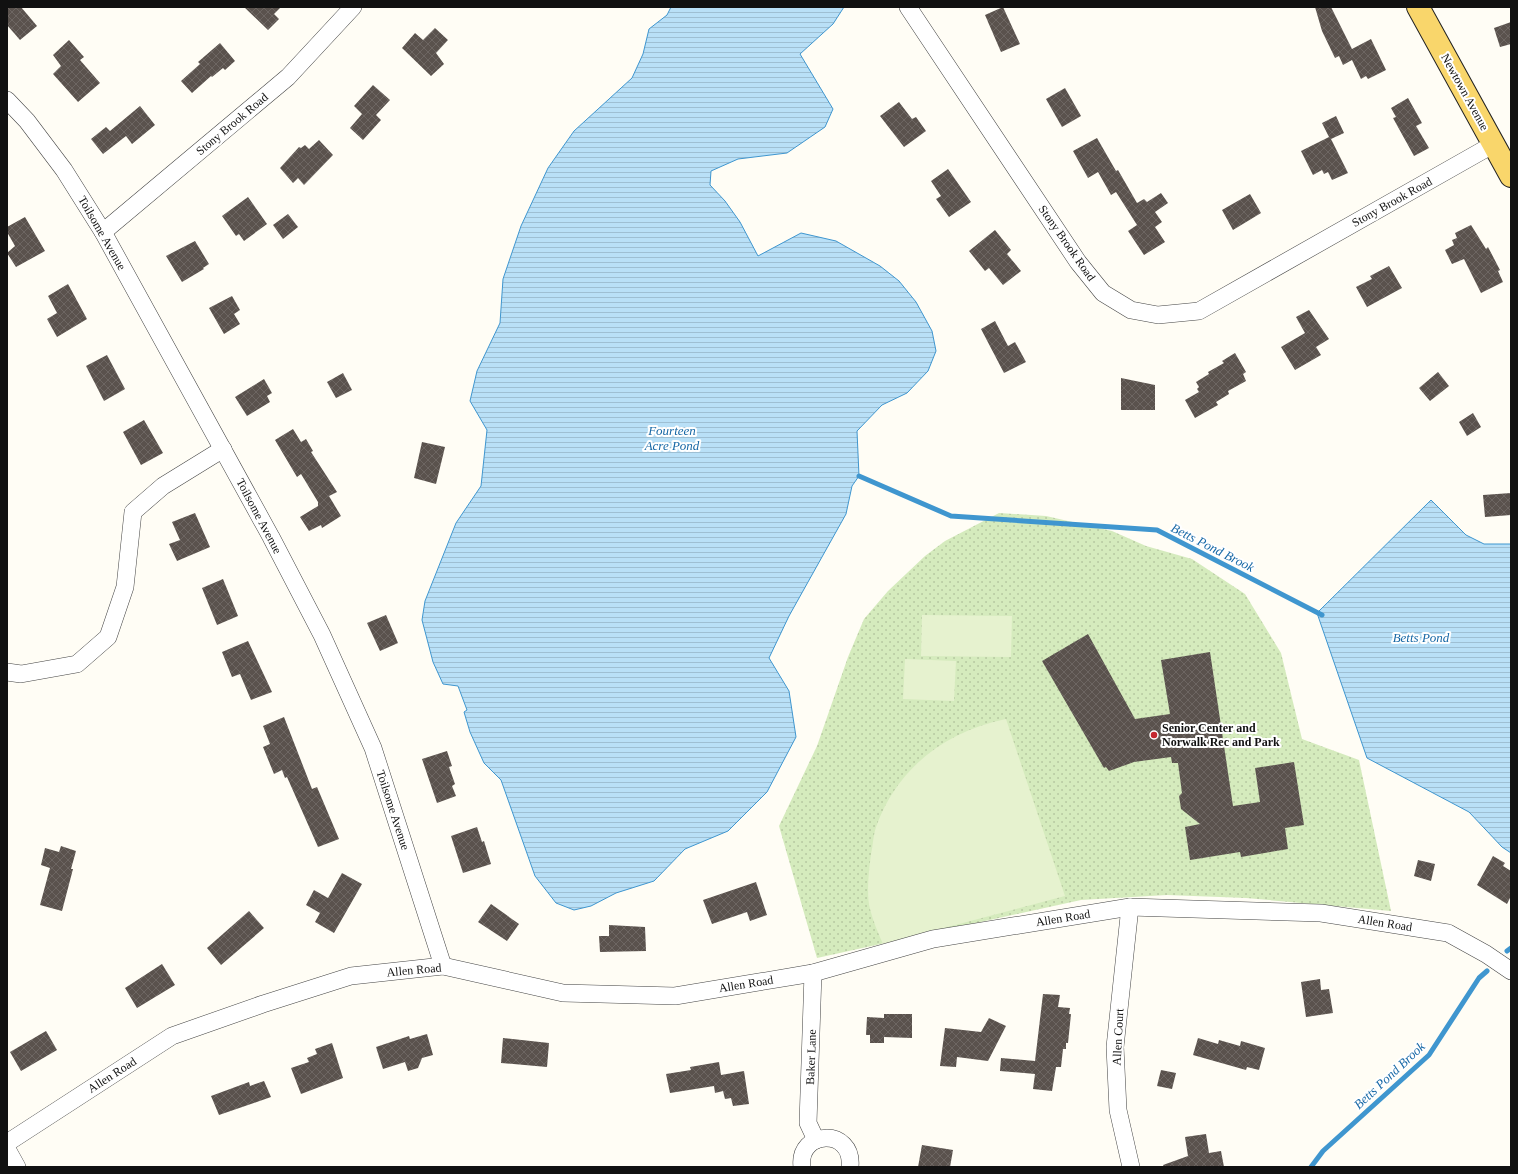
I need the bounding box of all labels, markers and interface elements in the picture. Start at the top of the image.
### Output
street label: Newtown Avenue [1438,51,1492,133]
street label: Stony Brook Road [193,90,271,158]
street label: Stony Brook Road [1350,174,1434,230]
street label: Toilsome Avenue [75,193,129,273]
street label: Stony Brook Road [1036,202,1098,284]
water label: Fourteen Acre Pond [644,423,700,453]
street label: Toilsome Avenue [233,476,285,556]
water label: Betts Pond Brook [1169,520,1257,575]
water label: Betts Pond [1393,630,1450,645]
place label: Senior Center and Norwalk Rec and Park [1162,721,1280,749]
marker: Senior Center and Norwalk Rec and Park [1149,730,1159,740]
street label: Toilsome Avenue [373,768,413,852]
street label: Allen Road [1035,907,1091,929]
street label: Allen Road [1357,912,1413,934]
street label: Allen Road [386,961,442,979]
street label: Allen Road [718,973,774,995]
street label: Allen Court [1110,1008,1127,1066]
street label: Baker Lane [803,1029,819,1085]
water label: Betts Pond Brook [1351,1039,1428,1112]
street label: Allen Road [85,1054,139,1096]

